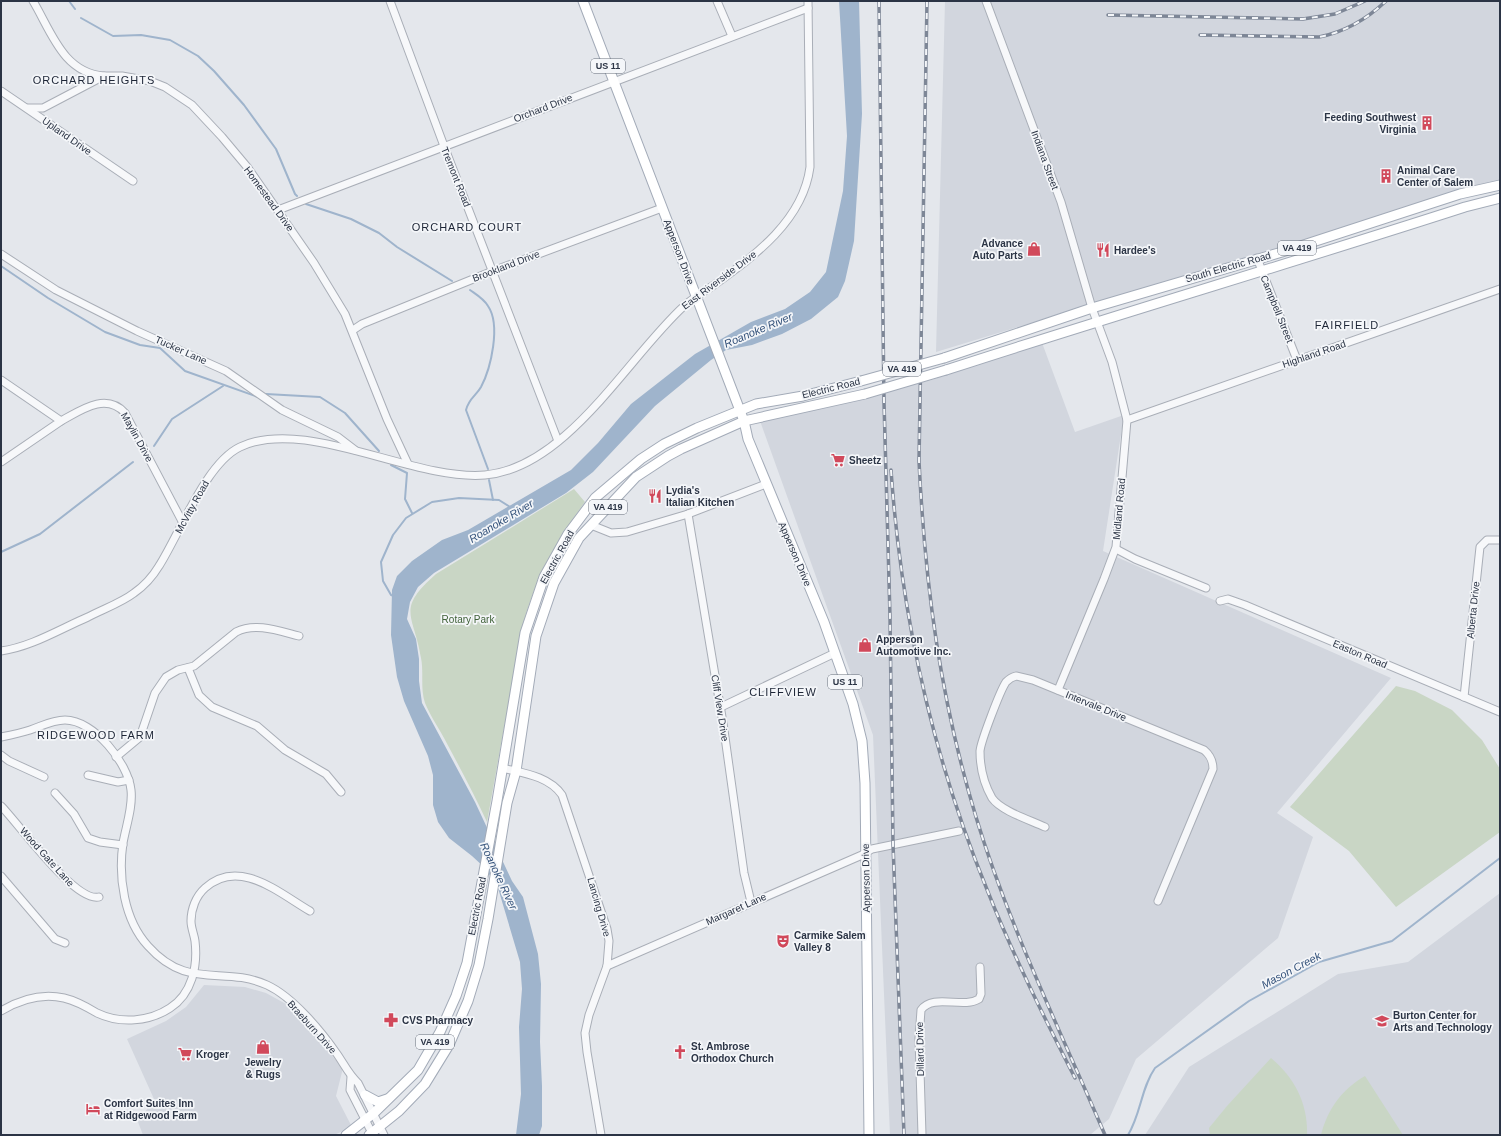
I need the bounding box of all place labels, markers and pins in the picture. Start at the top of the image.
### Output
place label: Feeding Southwest Virginia [1324,112,1417,135]
building icon: Feeding Southwest Virginia [1419,115,1435,131]
place label: Animal Care Center of Salem [1397,165,1473,188]
building icon: Animal Care Center of Salem [1378,168,1394,184]
place label: Advance Auto Parts [972,238,1023,261]
shop icon: Advance Auto Parts [1026,241,1042,257]
restaurant icon: Hardee's [1095,242,1111,258]
place label: Hardee's [1114,245,1156,256]
supermarket icon: Sheetz [830,452,846,468]
place label: Sheetz [849,455,881,466]
place label: Lydia's Italian Kitchen [666,485,734,508]
restaurant icon: Lydia's Italian Kitchen [647,488,663,504]
place label: Apperson Automotive Inc. [876,634,951,657]
shop icon: Apperson Automotive Inc. [857,637,873,653]
place label: Carmike Salem Valley 8 [794,930,866,953]
theatre icon: Carmike Salem Valley 8 [775,933,791,949]
place label: Burton Center for Arts and Technology [1393,1010,1492,1033]
pharmacy icon: CVS Pharmacy [383,1012,399,1028]
school or university icon: Burton Center for Arts and Technology [1374,1013,1390,1029]
place label: CVS Pharmacy [402,1015,474,1026]
shop icon: Jewelry & Rugs [255,1039,271,1055]
place label: St. Ambrose Orthodox Church [691,1041,774,1064]
church icon: St. Ambrose Orthodox Church [672,1044,688,1060]
supermarket icon: Kroger [177,1046,193,1062]
place label: Kroger [196,1049,229,1060]
place label: Jewelry & Rugs [245,1057,282,1080]
place label: Comfort Suites Inn at Ridgewood Farm [104,1098,197,1121]
hotel icon: Comfort Suites Inn at Ridgewood Farm [85,1101,101,1117]

